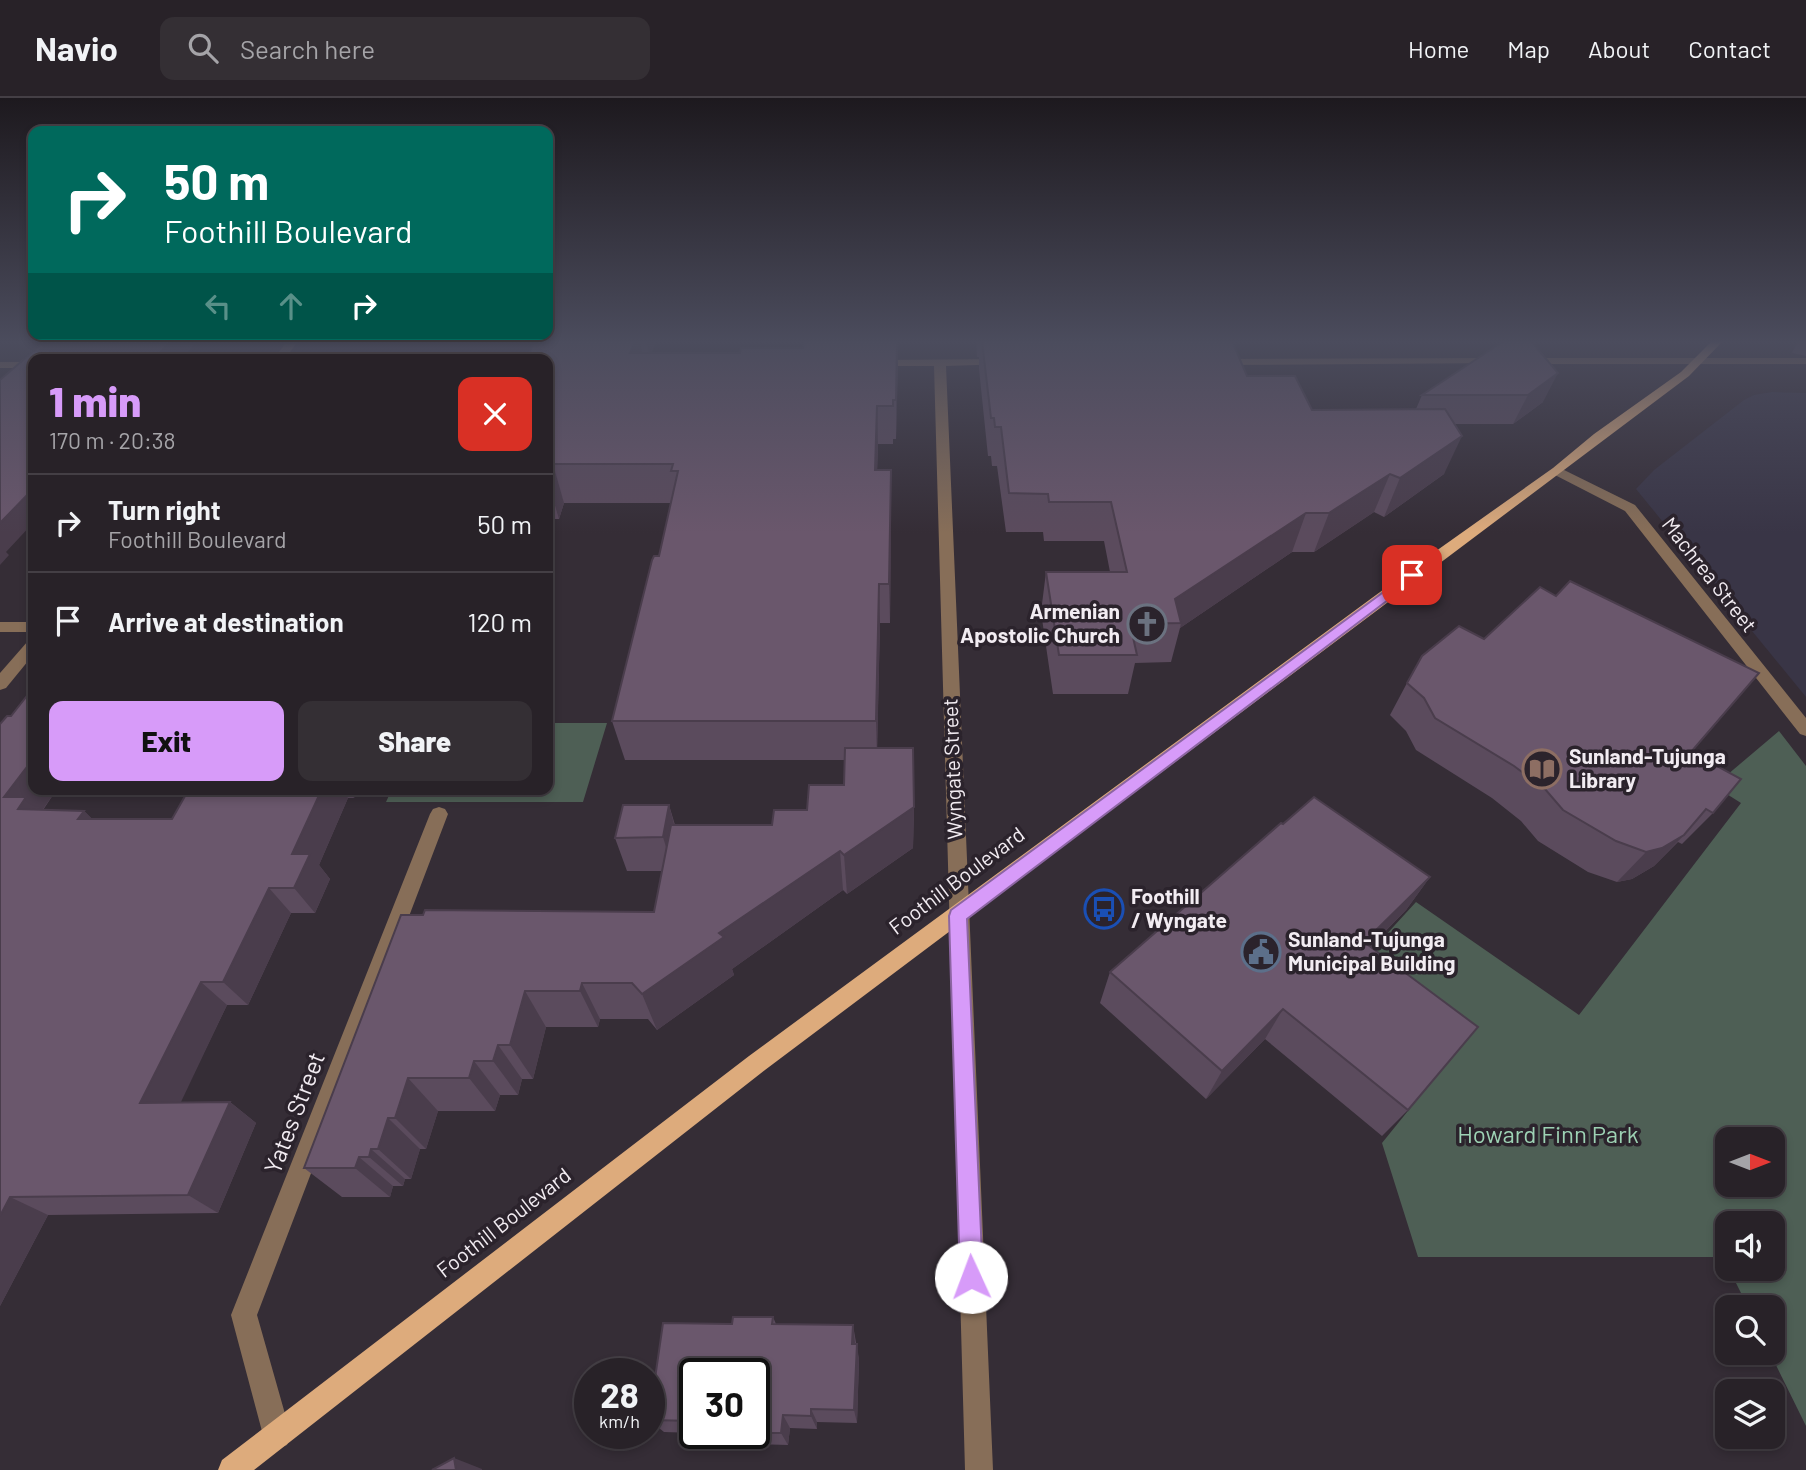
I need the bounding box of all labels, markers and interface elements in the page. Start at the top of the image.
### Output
search box [160,17,650,80]
text: Navio [35,28,118,68]
icon: search [184,29,222,67]
text: Search here [240,33,375,64]
text: Home [1408,34,1469,63]
text: Map [1507,34,1550,63]
text: About [1588,34,1650,63]
text: Contact [1688,34,1771,63]
text: 50 m [164,151,269,210]
icon: right [49,154,140,245]
text: Foothill Boulevard [164,211,413,249]
icon: left [199,287,237,325]
icon: ahead [272,287,310,325]
icon: right [345,287,383,325]
text: 1 min [49,375,141,425]
button: close [458,377,532,451]
text: 170 m · 20:38 [49,426,176,454]
text: Turn right [108,494,221,525]
icon: right [49,504,87,542]
text: 50 m [477,508,532,539]
street label: Machrea Street [1658,512,1763,636]
text: Foothill Boulevard [108,525,287,553]
pin [1382,545,1442,605]
icon: arrive [1393,556,1431,594]
place label: Armenian Apostolic Church [960,598,1120,647]
icon: arrive [49,602,87,640]
church icon: Armenian Apostolic Church [1126,603,1168,645]
text: Arrive at destination [108,606,344,637]
text: 120 m [468,606,532,637]
street label: Wyngate Street [937,698,966,840]
button: Exit [49,701,284,781]
button: Share [298,701,532,781]
place label: Sunland-Tujunga Library [1569,743,1726,792]
library icon: Sunland-Tujunga Library [1521,748,1563,790]
street label: Foothill Boulevard [883,821,1029,939]
place label: Foothill / Wyngate [1131,883,1227,932]
bus stop icon: Foothill / Wyngate [1083,888,1125,930]
place label: Sunland-Tujunga Municipal Building [1288,926,1456,975]
public building icon: Sunland-Tujunga Municipal Building [1240,931,1282,973]
street label: Yates Street [257,1048,330,1177]
park label: Howard Finn Park [1457,1119,1639,1148]
north arrow [1715,1127,1785,1197]
map controls [1715,1127,1785,1449]
street label: Foothill Boulevard [431,1162,575,1282]
button: sound [1715,1211,1785,1281]
position arrow [934,1240,1008,1314]
button: search [1715,1295,1785,1365]
speed limit sign: 30 [679,1358,770,1449]
text: 28 [600,1373,639,1415]
button: layers [1715,1379,1785,1449]
text: km/h [599,1410,640,1432]

